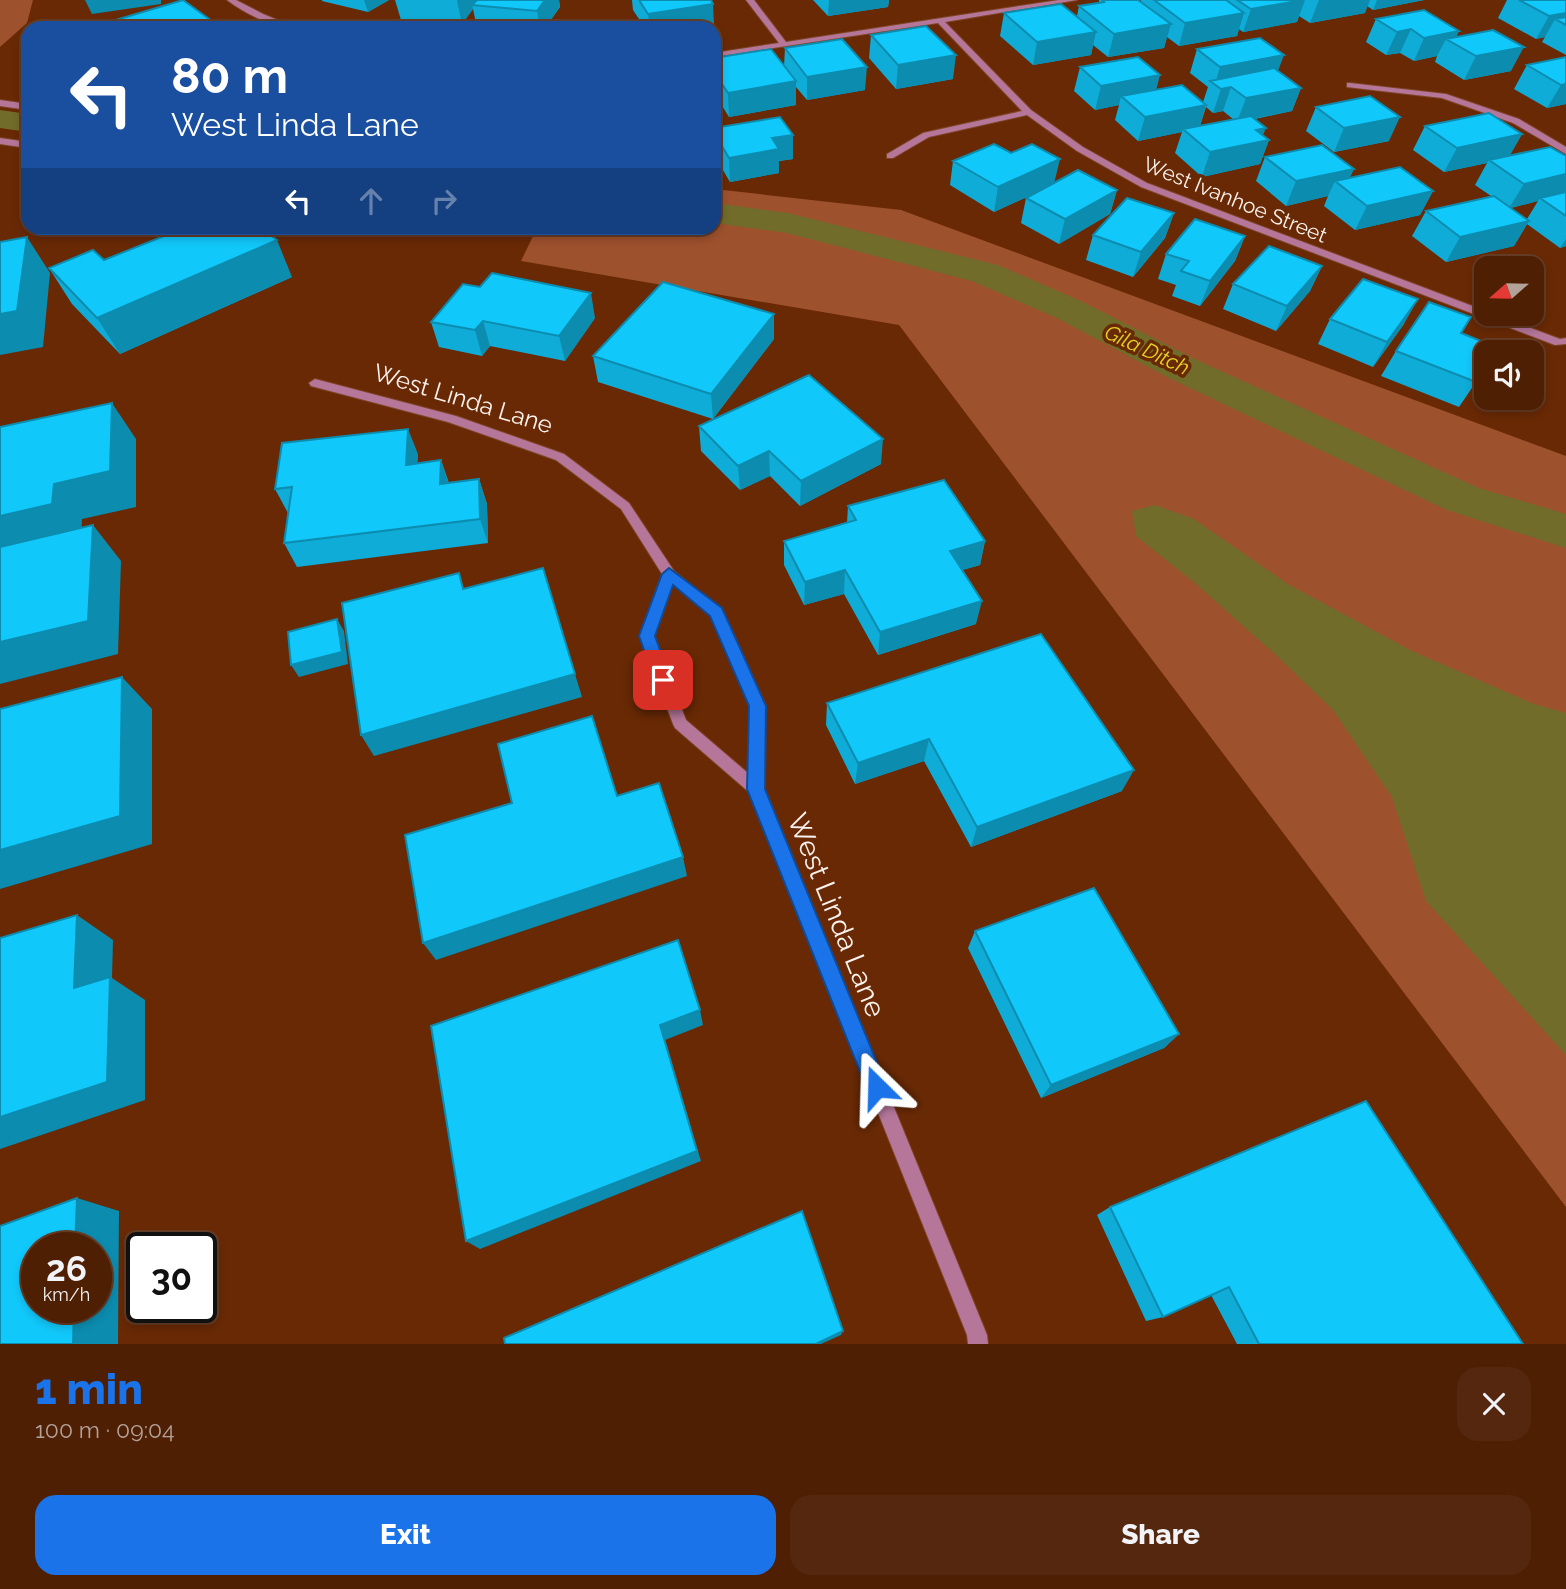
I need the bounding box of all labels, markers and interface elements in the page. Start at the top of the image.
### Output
text: 80 m [171,47,288,104]
icon: left [56,49,147,140]
text: West Linda Lane [171,106,419,143]
street label: West Ivanhoe Street [1140,151,1331,248]
icon: left [279,182,317,220]
icon: ahead [352,182,390,220]
icon: right [425,182,463,220]
north arrow [1474,256,1544,326]
map controls [1474,256,1544,410]
water label: Gila Ditch [1101,319,1194,380]
button: sound [1474,340,1544,410]
street label: West Linda Lane [370,357,556,440]
pin [633,650,693,710]
icon: arrive [644,661,682,699]
street label: West Linda Lane [781,808,892,1022]
position arrow [840,1050,914,1124]
speed limit sign: 30 [126,1232,217,1323]
text: 26 [46,1248,87,1289]
text: km/h [43,1284,90,1305]
text: 1 min [35,1365,143,1414]
button: close [1457,1367,1531,1441]
text: 100 m · 09:04 [35,1416,175,1443]
button: Exit [35,1495,776,1575]
button: Share [790,1495,1531,1575]

